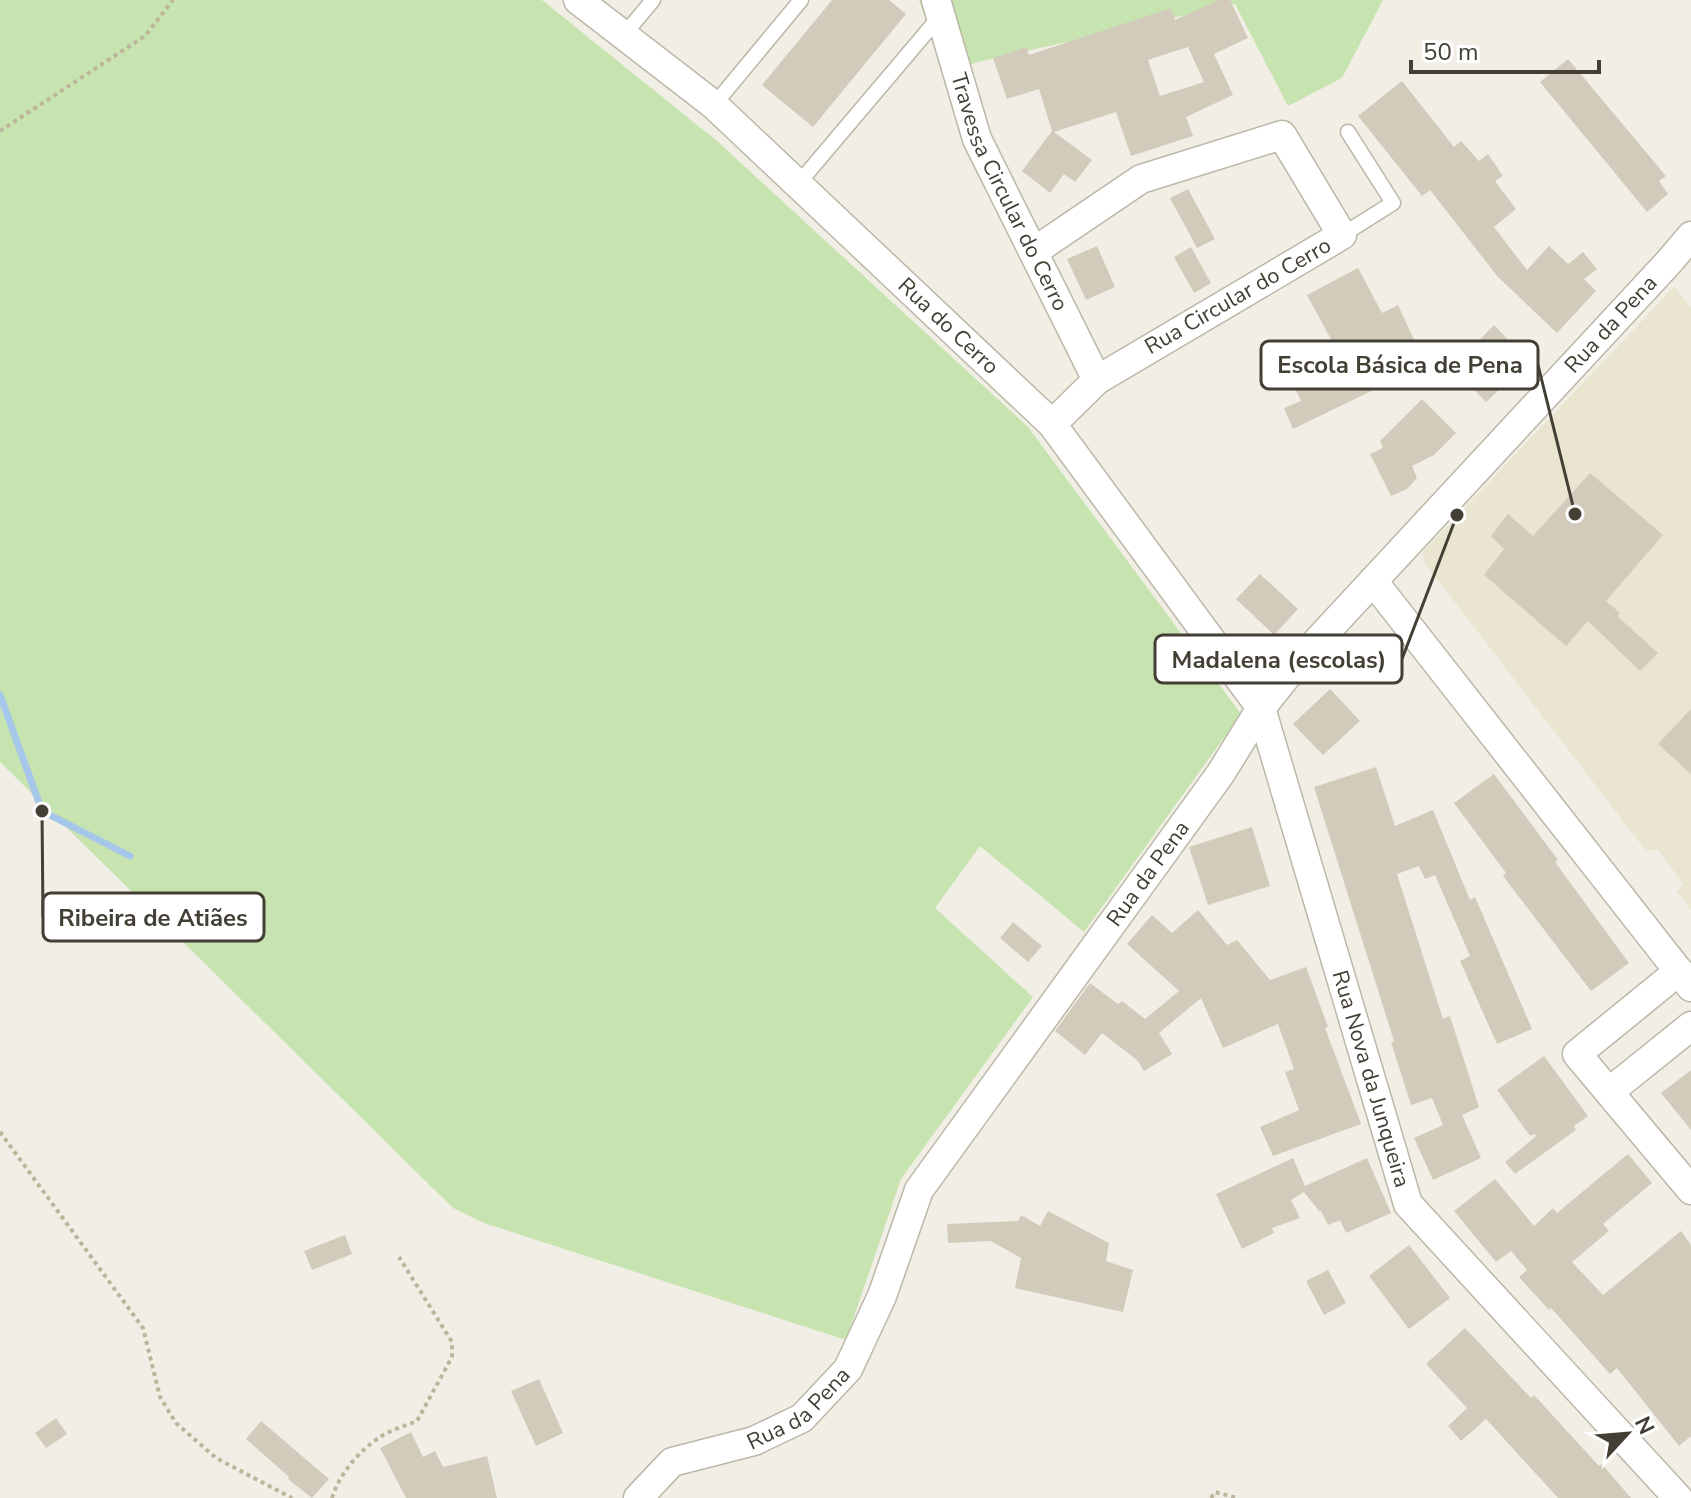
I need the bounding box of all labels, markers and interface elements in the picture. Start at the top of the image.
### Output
scale bar [1411,24,1599,74]
text: 50 m [1423,36,1479,68]
street label: Travessa Circular do Cerro [943,69,1075,316]
street label: Rua Circular do Cerro [1139,230,1337,362]
street label: Rua da Pena [1558,269,1664,380]
street label: Rua do Cerro [891,271,1005,381]
callout: Escola Básica de Pena [1261,341,1538,389]
text: Escola Básica de Pena [1277,349,1523,381]
callout: Madalena (escolas) [1155,635,1402,683]
text: Madalena (escolas) [1172,644,1386,676]
street label: Rua da Pena [1100,815,1197,933]
callout: Ribeira de Atiães [43,893,264,941]
text: Ribeira de Atiães [58,902,248,934]
street label: Rua Nova da Junqueira [1325,967,1417,1191]
street label: Rua da Pena [742,1361,857,1457]
north arrow [1587,1394,1667,1474]
text: N [1627,1412,1661,1440]

